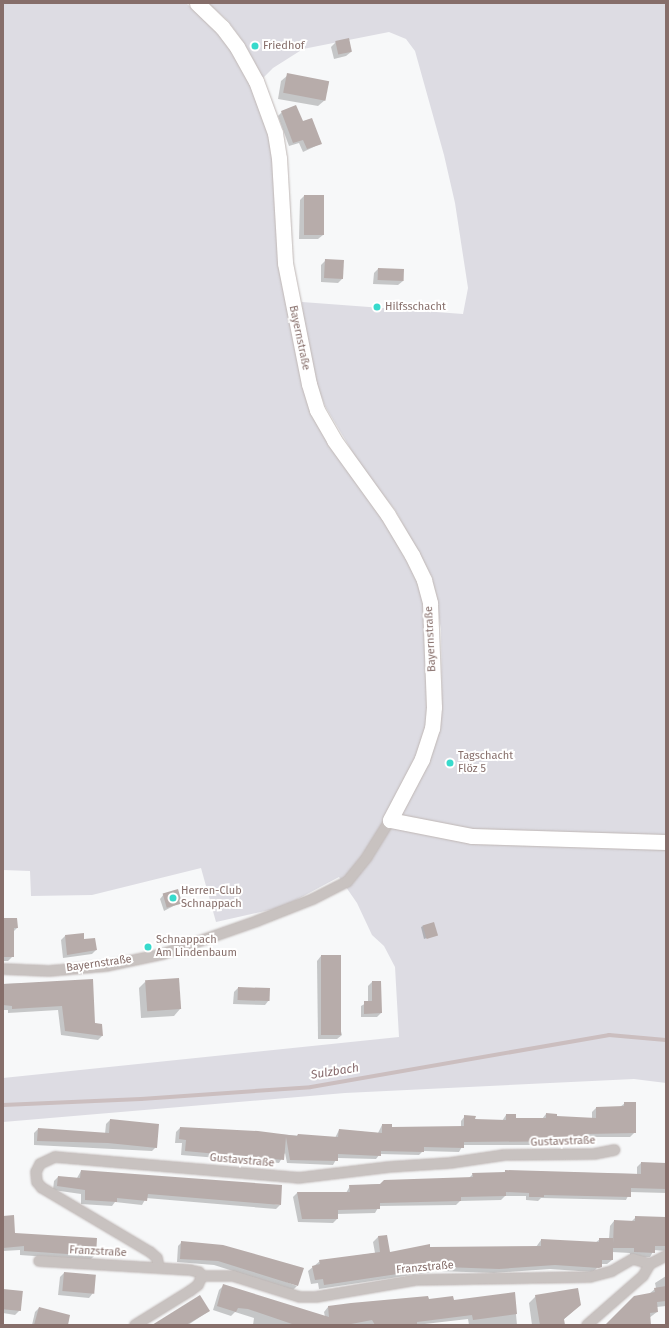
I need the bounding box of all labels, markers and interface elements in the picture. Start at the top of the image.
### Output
place label: Friedhof [263,39,304,53]
marker: Friedhof [250,41,260,51]
place label: Hilfsschacht [385,300,446,314]
marker: Hilfsschacht [372,302,382,312]
street label: Bayernstraße [286,304,312,372]
street label: Bayernstraße [423,606,439,672]
place label: Tagschacht Flöz 5 [458,750,513,776]
marker: Tagschacht Flöz 5 [445,758,455,768]
place label: Herren-Club Schnappach [181,885,242,911]
marker: Herren-Club Schnappach [168,893,178,903]
place label: Schnappach Am Lindenbaum [156,934,237,960]
marker: Schnappach Am Lindenbaum [143,942,153,952]
street label: Bayernstraße [65,953,133,975]
water label: Sulzbach [310,1061,360,1083]
street label: Gustavstraße [530,1134,596,1150]
street label: Gustavstraße [209,1152,275,1170]
street label: Franzstraße [69,1244,127,1260]
street label: Franzstraße [396,1259,454,1277]

